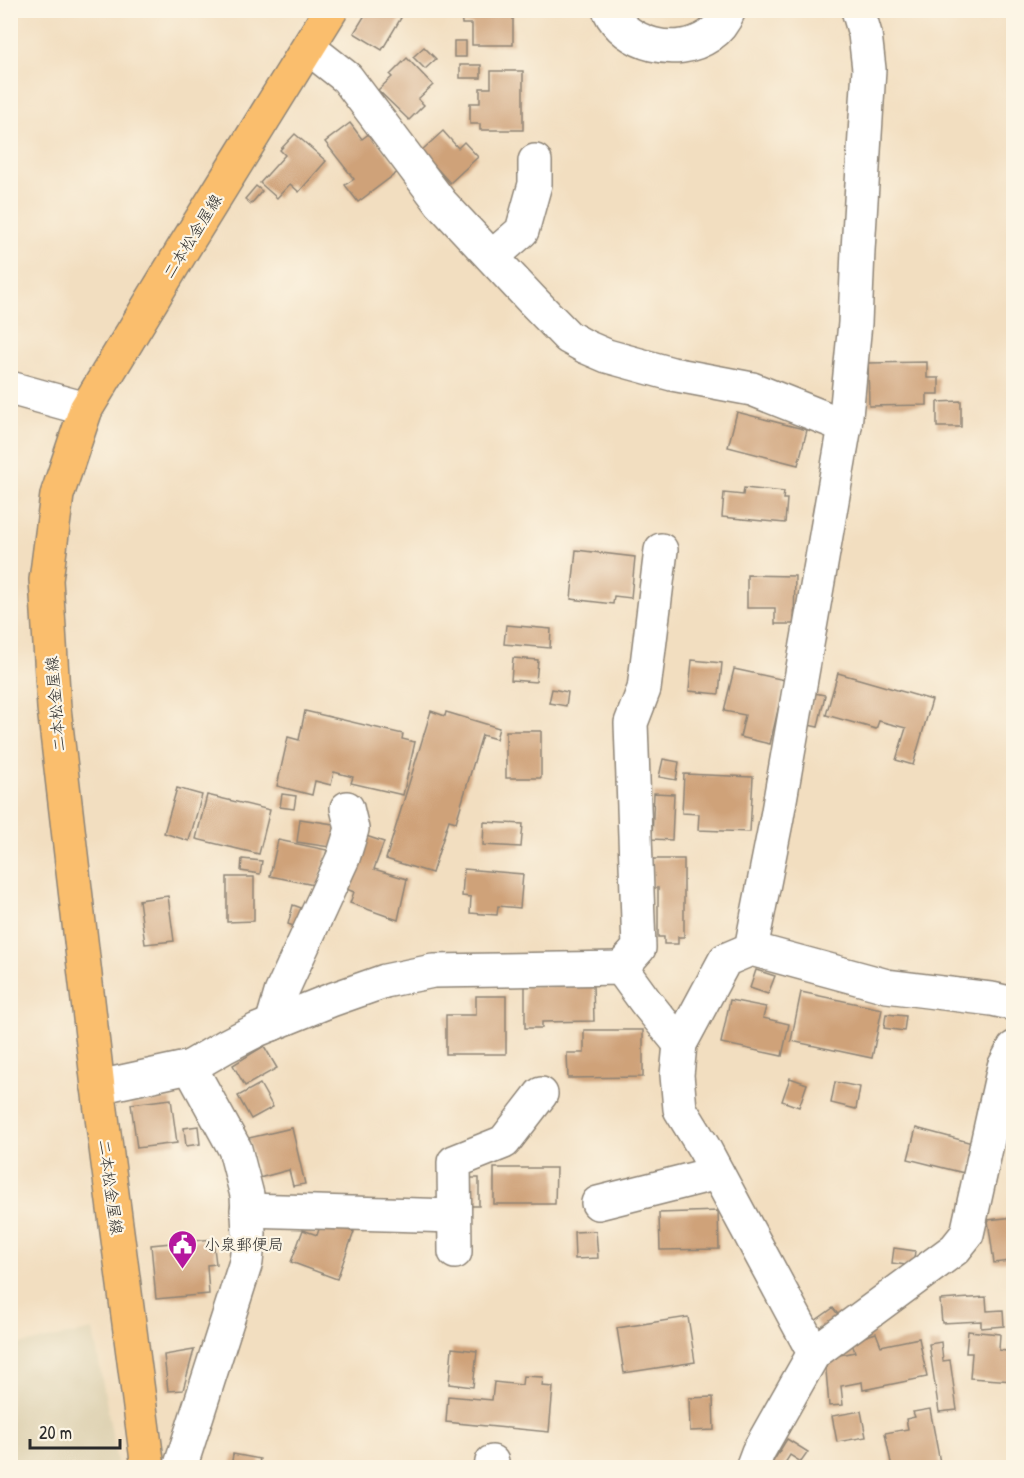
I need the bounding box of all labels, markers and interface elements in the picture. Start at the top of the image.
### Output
street label: 二本松金屋線 [157,189,227,283]
street label: 二本松金屋線 [40,655,70,753]
street label: 二本松金屋線 [93,1138,129,1236]
public building icon: 小泉郵便局 [167,1228,199,1270]
place label: 小泉郵便局 [204,1233,284,1255]
scale bar [30,1412,120,1450]
text: 20 m [39,1420,72,1445]

